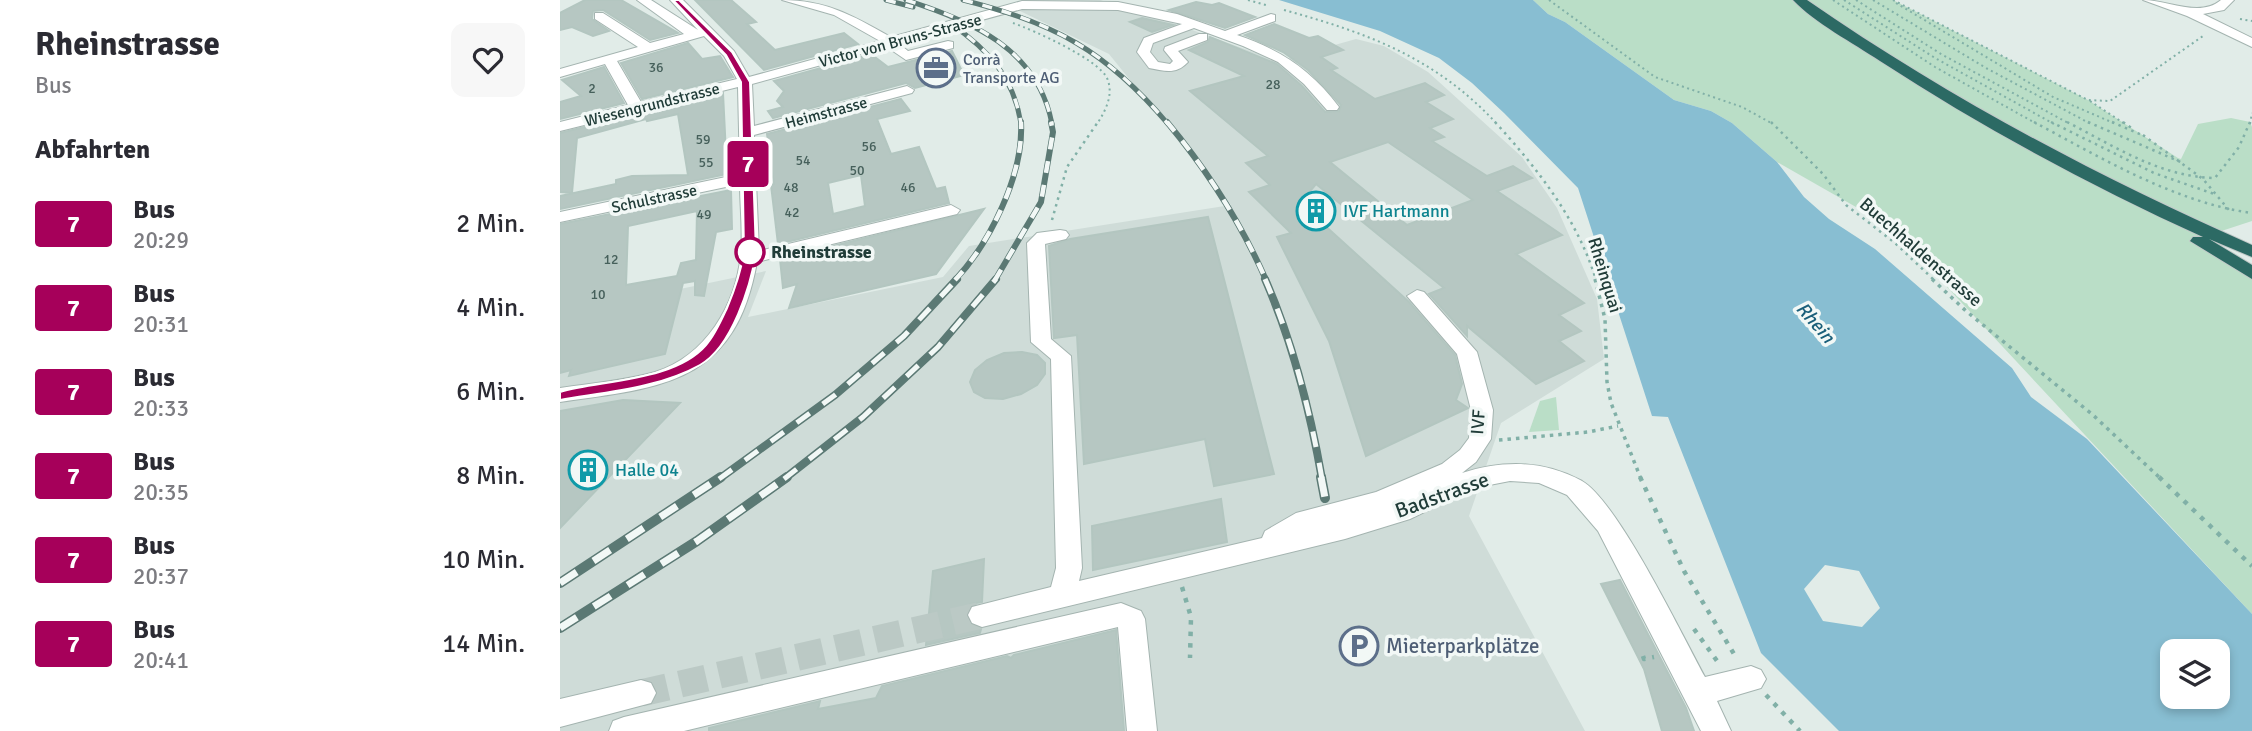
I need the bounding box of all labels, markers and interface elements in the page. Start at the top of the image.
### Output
street label: Victor von Bruns-Strasse [817,10,984,72]
button: heart [451,23,525,97]
text: Rheinstrasse [35,24,220,65]
office icon: Corrà Transporte AG [915,47,957,89]
place label: Corrà Transporte AG [963,50,1060,88]
house number: 36 [648,59,664,76]
text: Bus [35,71,72,100]
house number: 28 [1265,76,1281,93]
street label: Wiesengrundstrasse [583,79,722,131]
house number: 2 [588,80,596,97]
street label: Heimstrasse [783,92,870,134]
house number: 59 [695,131,711,148]
text: Abfahrten [35,134,150,166]
house number: 56 [861,138,877,155]
line badge: 7 [725,141,771,187]
text: 7 [742,149,754,179]
house number: 54 [795,152,811,169]
house number: 55 [698,154,714,171]
house number: 50 [849,162,865,179]
house number: 48 [783,179,799,196]
house number: 46 [900,179,916,196]
street label: Schulstrasse [610,180,699,218]
building icon: IVF Hartmann [1295,190,1337,232]
street label: Buechhaldenstrasse [1855,193,1987,311]
text: Bus [133,194,175,226]
place label: IVF Hartmann [1343,200,1450,222]
house number: 42 [784,204,800,221]
house number: 49 [696,206,712,223]
text: 2 Min. [456,208,525,240]
text: 7 [67,209,80,239]
text: 20:29 [133,226,189,255]
street label: Rheinquai [1583,235,1627,315]
marker: Rheinstrasse [735,237,765,267]
place label: Rheinstrasse [771,241,872,263]
house number: 12 [603,251,619,268]
text: Bus [133,278,175,310]
house number: 10 [590,286,606,303]
text: 4 Min. [456,292,525,324]
text: 7 [67,293,80,323]
water label: Rhein [1791,297,1840,349]
text: 20:31 [133,310,189,339]
text: Bus [133,362,175,394]
text: 6 Min. [456,376,525,408]
text: 7 [67,377,80,407]
text: 20:33 [133,394,189,423]
street label: IVF [1466,409,1490,435]
text: Bus [133,446,175,478]
building icon: Halle 04 [567,449,609,491]
place label: Halle 04 [615,459,679,481]
text: 8 Min. [456,460,525,492]
text: 7 [67,461,80,491]
street label: Badstrasse [1391,466,1493,524]
text: 20:35 [133,478,189,507]
text: Bus [133,530,175,562]
text: 10 Min. [442,544,525,576]
text: 7 [67,545,80,575]
text: 20:37 [133,562,189,591]
text: Bus [133,614,175,646]
parking icon: Mieterparkplätze [1338,625,1380,667]
text: 14 Min. [442,628,525,660]
text: 7 [67,629,80,659]
place label: Mieterparkplätze [1386,633,1540,659]
map controls [2160,639,2230,709]
button: layers [2160,639,2230,709]
text: 20:41 [133,646,189,675]

